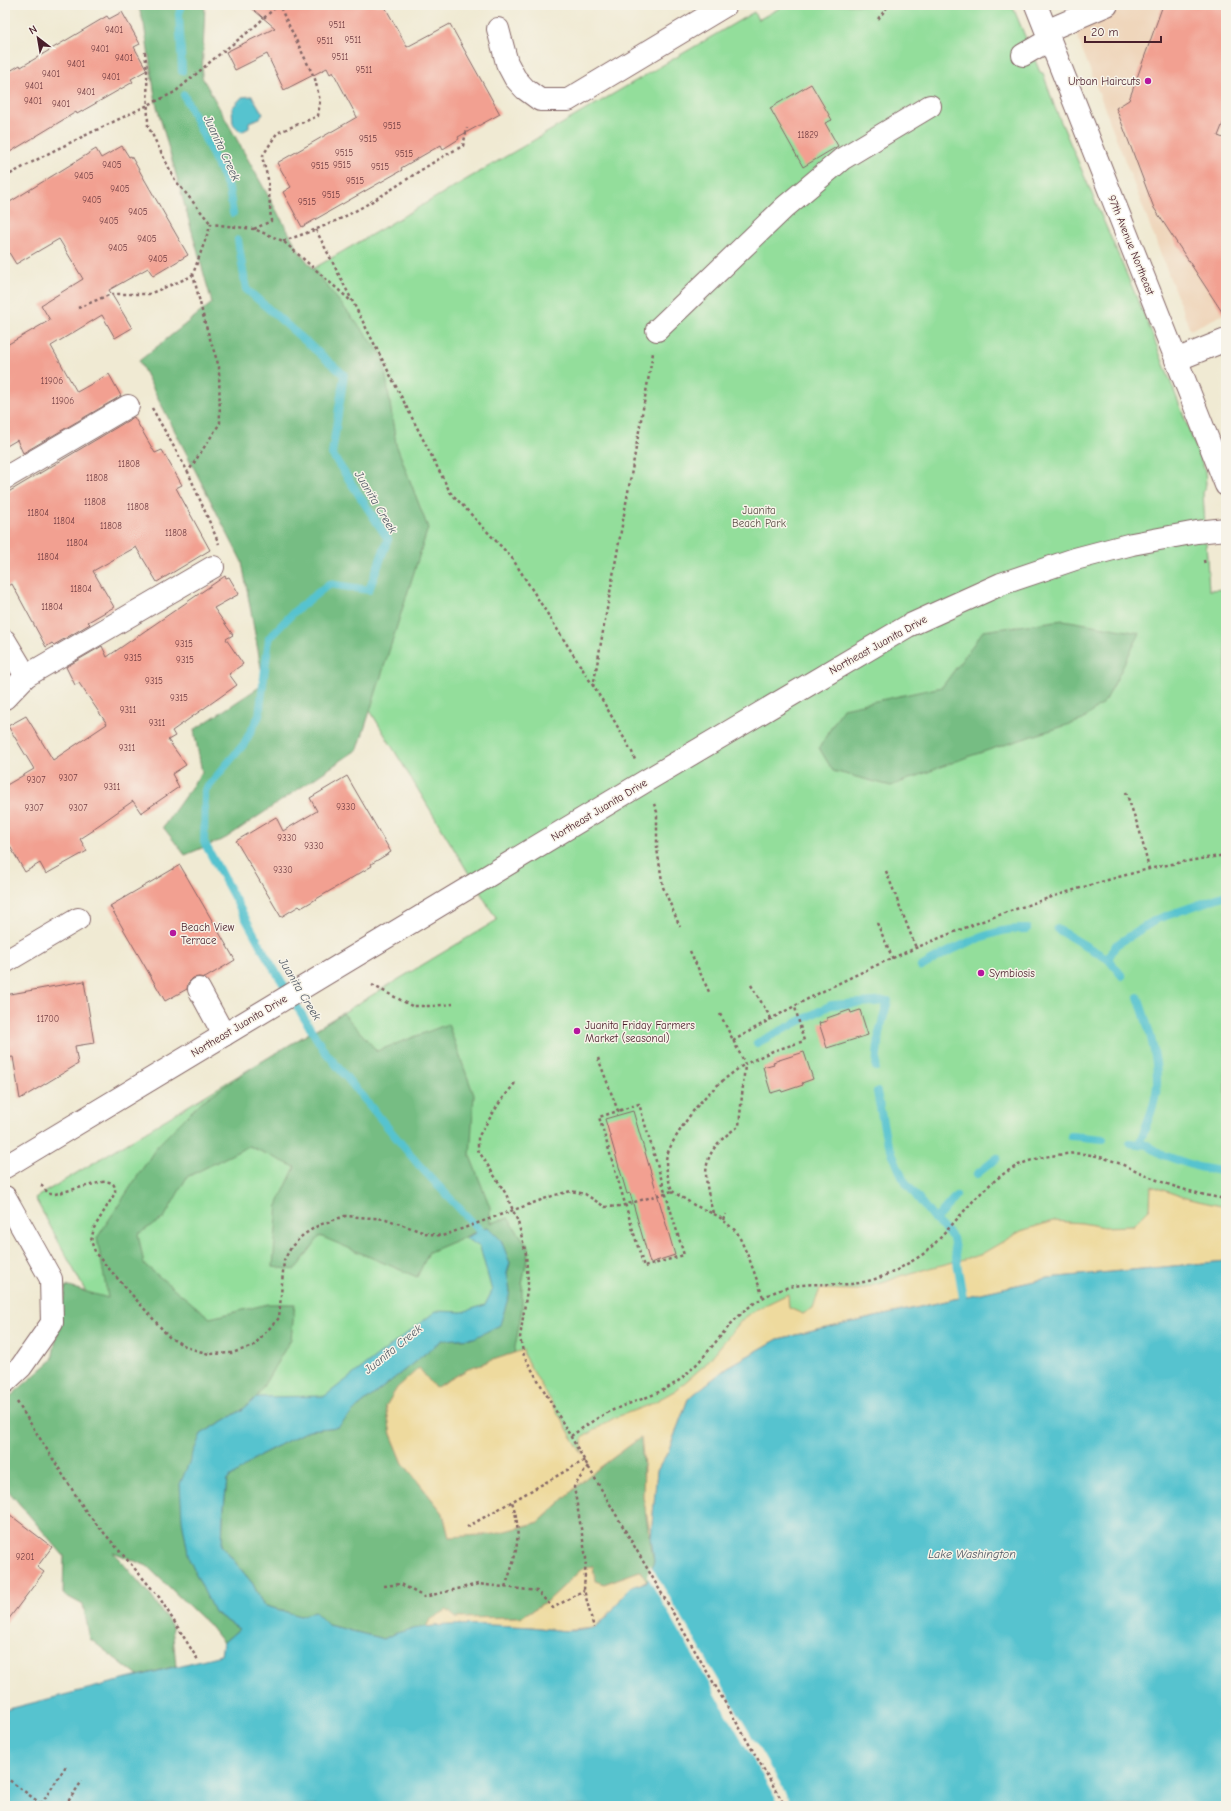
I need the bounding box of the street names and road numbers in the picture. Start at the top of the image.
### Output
street label: 97th Avenue Northeast [1105,193,1157,298]
street label: Northeast Juanita Drive [827,612,930,677]
street label: Northeast Juanita Drive [549,776,650,844]
street label: Northeast Juanita Drive [189,992,290,1060]

